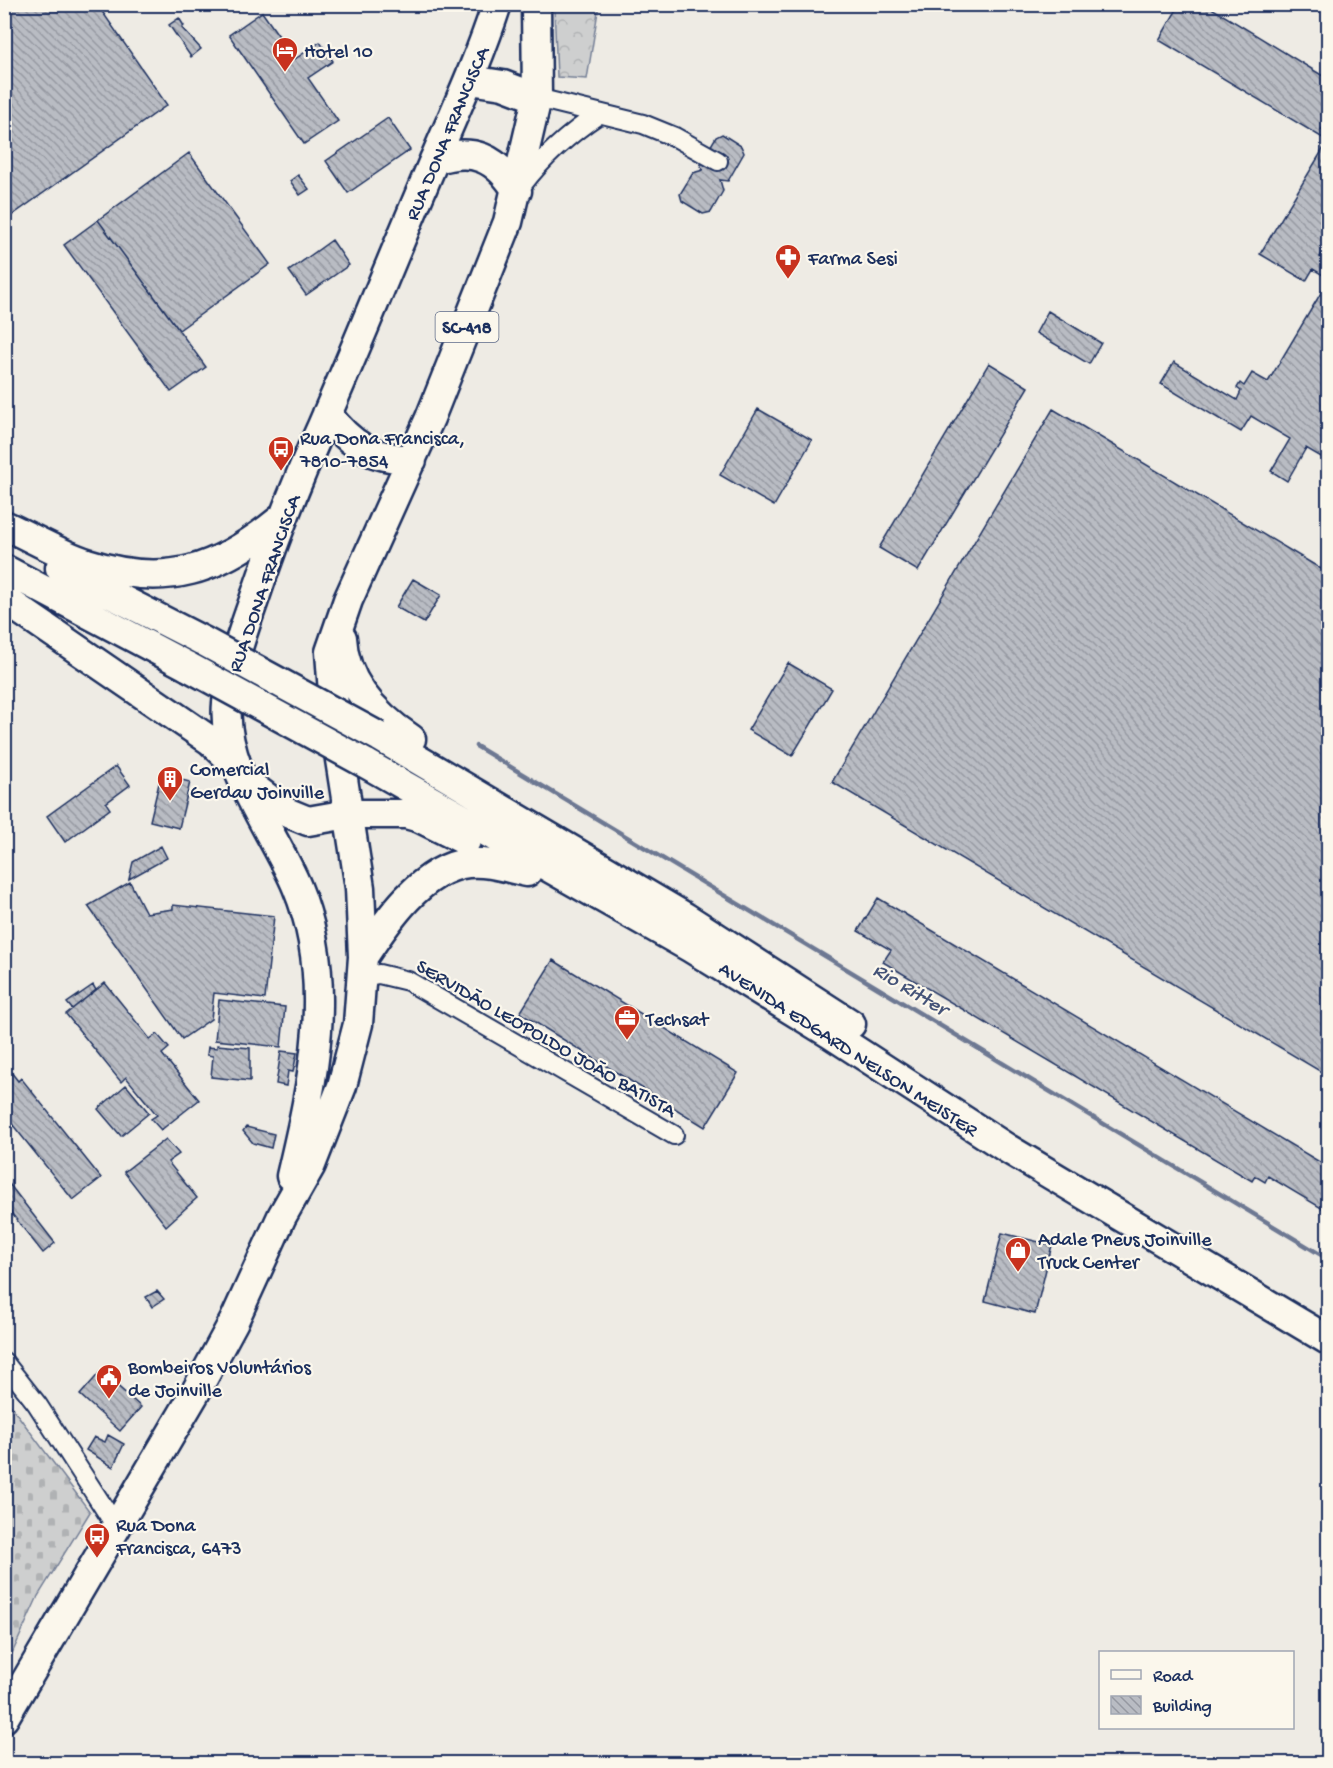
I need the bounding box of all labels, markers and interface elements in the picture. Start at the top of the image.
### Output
hotel icon: Hotel 10 [270,35,300,73]
place label: Hotel 10 [304,42,373,65]
street label: RUA DONA FRANCISCA [402,43,497,225]
pharmacy icon: Farma Sesi [773,242,803,280]
place label: Farma Sesi [807,249,898,272]
road number: SC-418 [436,312,498,342]
place label: Rua Dona Francisca, 7810-7854 [299,429,465,475]
bus stop icon: Rua Dona Francisca, 7810-7854 [266,434,296,472]
street label: RUA DONA FRANCISCA [225,491,308,676]
place label: Comercial Gerdau Joinville [190,760,325,806]
building icon: Comercial Gerdau Joinville [155,764,185,802]
street label: SERVIDÃO LEOPOLDO JOÃO BATISTA [411,955,681,1125]
street label: AVENIDA EDGARD NELSON MEISTER [713,959,982,1144]
water label: Rio Ritter [867,959,955,1025]
office icon: Techsat [612,1003,642,1041]
place label: Techsat [645,1010,710,1033]
place label: Adale Pneus Joinville Truck Center [1037,1230,1212,1276]
shop icon: Adale Pneus Joinville Truck Center [1003,1235,1033,1273]
place label: Bombeiros Voluntários de Joinville [127,1358,311,1404]
public building icon: Bombeiros Voluntários de Joinville [94,1362,124,1400]
place label: Rua Dona Francisca, 6473 [115,1516,242,1562]
bus stop icon: Rua Dona Francisca, 6473 [82,1521,112,1559]
legend [1099,1651,1294,1729]
text: Road [1153,1667,1194,1688]
text: Building [1152,1697,1212,1718]

